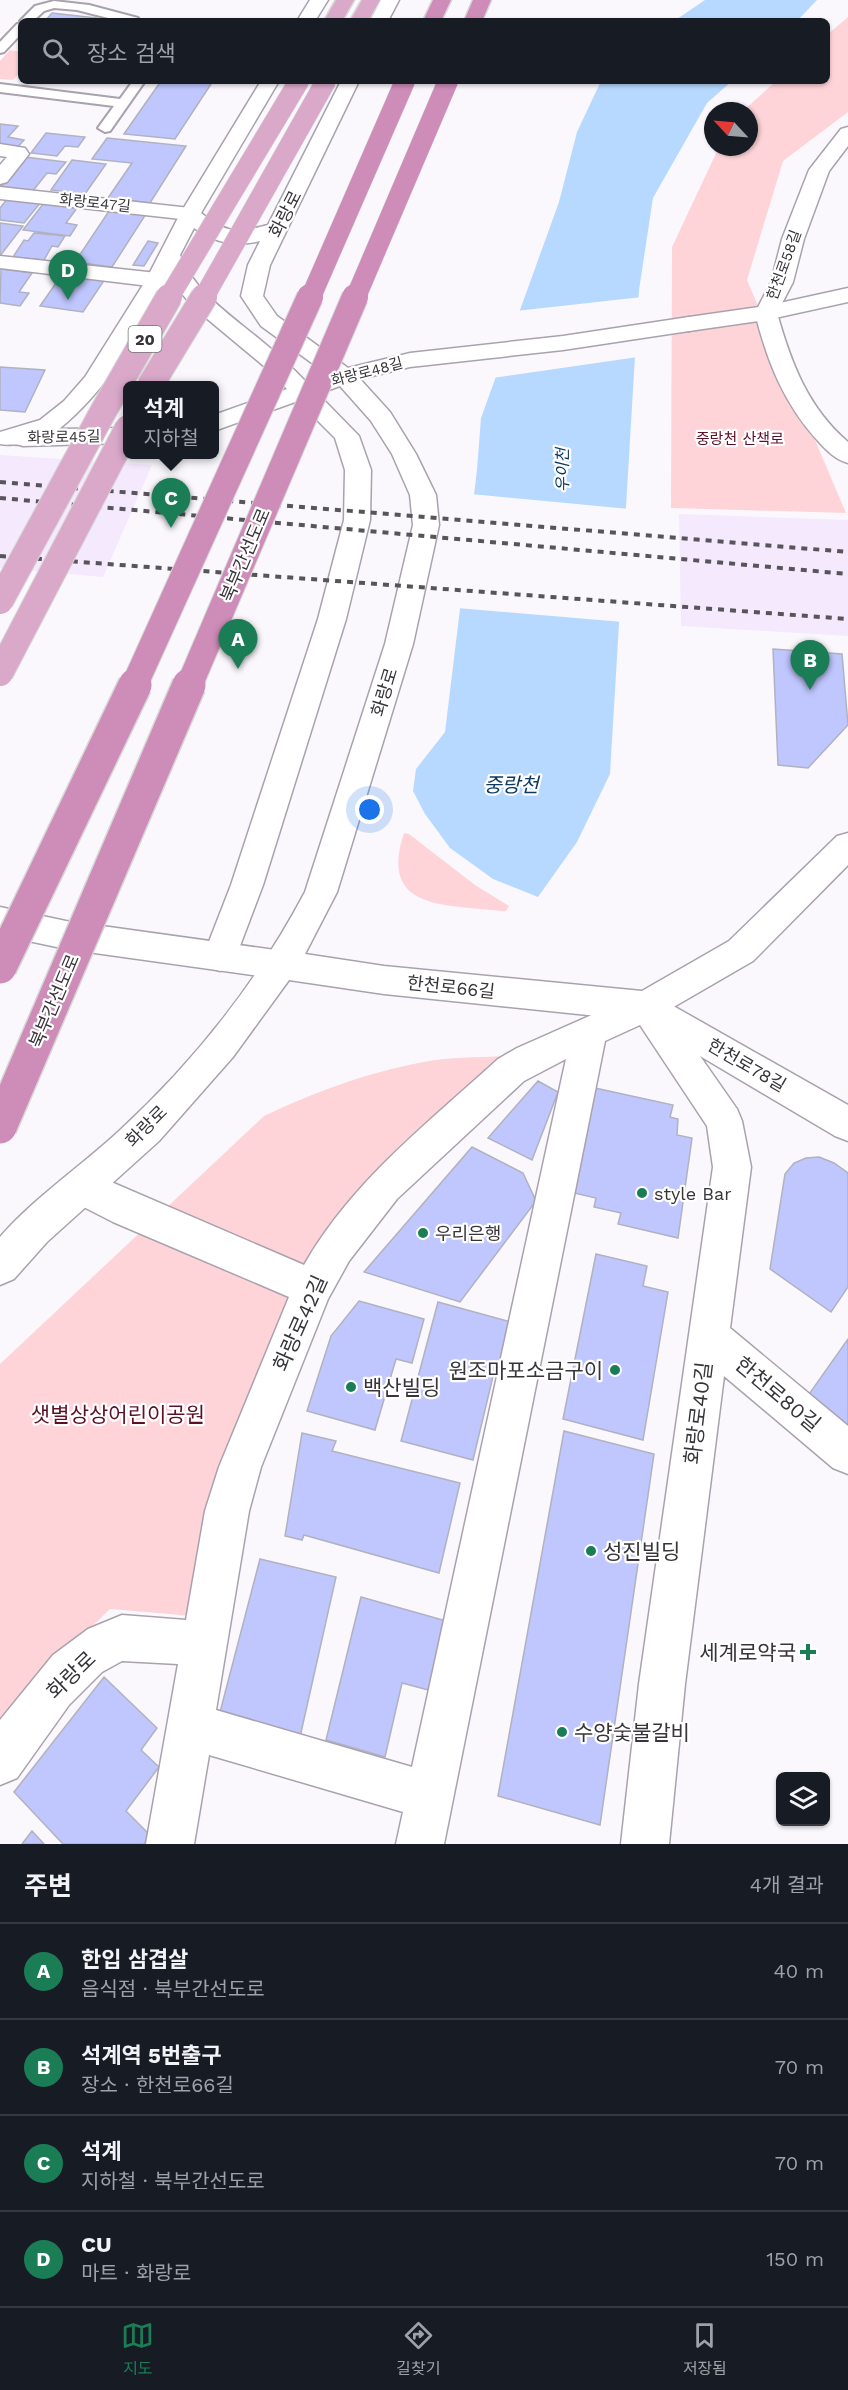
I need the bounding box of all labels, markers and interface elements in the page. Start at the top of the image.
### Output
search box [18,18,830,84]
icon: search [39,35,72,68]
text: 장소 검색 [87,41,175,66]
north arrow [704,102,758,156]
street label: 화랑로 [264,187,306,241]
street label: 화랑로47길 [58,190,132,216]
street label: 한천로58길 [763,228,805,302]
pin: D [48,250,88,300]
road number: 20 [128,326,162,352]
street label: 화랑로48길 [329,354,405,390]
popup [123,381,219,459]
text: 석계 [143,396,184,421]
text: 지하철 [143,426,199,450]
street label: 화랑로45길 [27,427,101,447]
park label: 중랑천 산책로 [696,430,784,448]
water label: 우이천 [553,446,572,492]
pin: C [152,478,190,528]
street label: 북부간선도로 [216,505,274,605]
pin: A [218,620,258,669]
pin: B [790,640,830,690]
street label: 화랑로 [367,665,401,719]
water label: 중랑천 [483,773,541,797]
your location [355,795,384,824]
street label: 북부간선도로 [25,951,83,1051]
street label: 한천로66길 [406,972,496,1002]
street label: 한천로78길 [704,1034,790,1096]
street label: 화랑로 [121,1101,171,1151]
place label: style Bar [654,1183,732,1204]
marker: style Bar [635,1186,649,1200]
place label: 우리은행 [435,1223,501,1244]
marker: 우리은행 [416,1226,430,1240]
street label: 화랑로42길 [268,1271,332,1375]
street label: 한천로80길 [730,1351,826,1437]
place label: 원조마포소금구이 [448,1358,603,1383]
street label: 화랑로40길 [679,1360,717,1466]
marker: 원조마포소금구이 [608,1363,622,1377]
place label: 백산빌딩 [363,1375,440,1400]
marker: 백산빌딩 [344,1380,358,1394]
park label: 샛별상상어린이공원 [31,1402,205,1427]
place label: 성진빌딩 [603,1539,680,1564]
marker: 성진빌딩 [584,1544,598,1558]
place label: 세계로약국 [699,1640,796,1665]
marker: 세계로약국 [801,1645,815,1659]
street label: 화랑로 [41,1646,101,1704]
place label: 수양숯불갈비 [574,1720,690,1745]
marker: 수양숯불갈비 [555,1725,569,1739]
map controls [776,1772,830,1826]
button: layers [776,1772,830,1826]
text: 주변 [24,1871,72,1901]
text: 4개 결과 [750,1873,824,1897]
text: 한입 삼겹살 [81,1947,189,1972]
text: A [37,1959,50,1983]
text: 40 m [773,1959,824,1983]
text: 음식점 · 북부간선도로 [81,1977,265,2001]
text: 석계역 5번출구 [81,2043,222,2068]
text: B [37,2055,50,2079]
text: 70 m [775,2055,824,2079]
text: 장소 · 한천로66길 [81,2073,234,2097]
text: 석계 [81,2139,121,2164]
text: C [37,2151,50,2175]
text: 70 m [775,2151,824,2175]
text: 지하철 · 북부간선도로 [81,2169,265,2193]
text: CU [81,2232,112,2257]
text: D [36,2247,51,2271]
text: 150 m [766,2247,824,2271]
text: 마트 · 화랑로 [81,2261,191,2285]
tab: 지도 [121,2319,154,2379]
tab: 길찾기 [396,2319,441,2379]
tab: 저장됨 [683,2319,727,2379]

